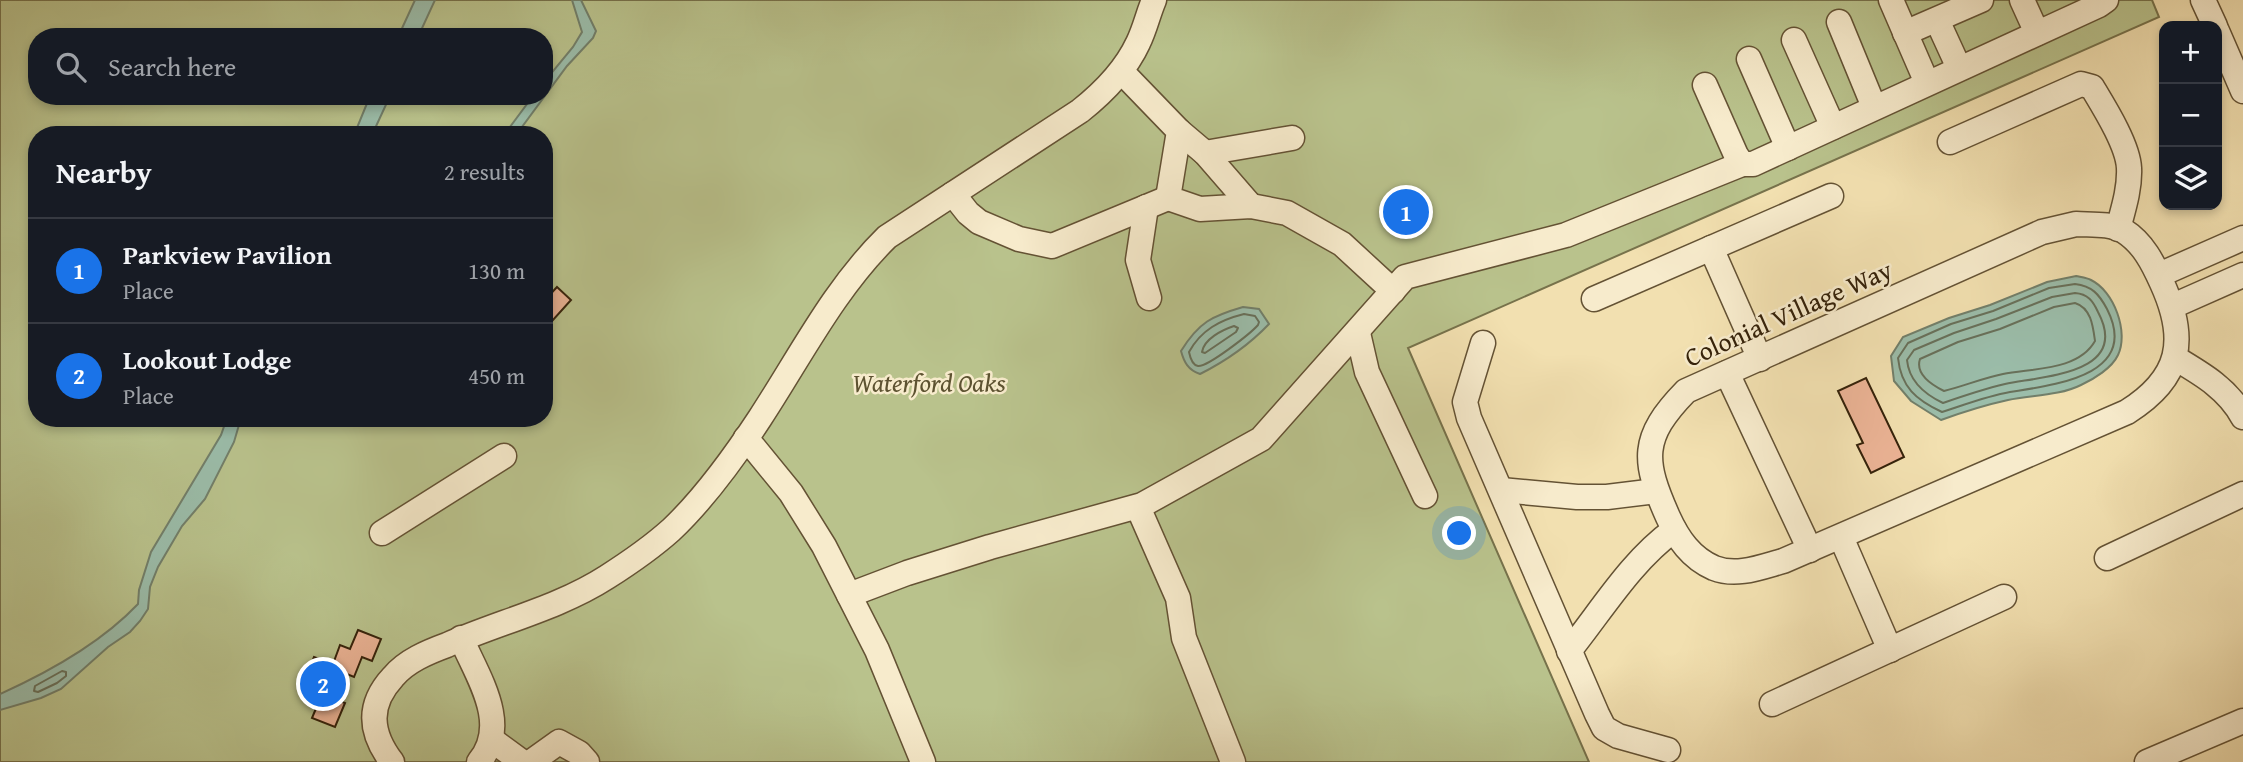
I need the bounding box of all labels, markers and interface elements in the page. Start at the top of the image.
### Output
map controls [2159,21,2222,210]
button: + [2159,21,2222,84]
search box [28,28,553,105]
text: Search here [108,47,236,86]
icon: search [52,48,90,86]
button: − [2159,84,2222,147]
button: layers [2159,147,2222,210]
text: Nearby [56,150,152,194]
text: 2 results [444,155,525,188]
pin: 1 [1383,186,1429,238]
text: Parkview Pavilion [123,235,332,274]
street label: Colonial Village Way [1678,250,1898,376]
text: 1 [73,254,85,287]
text: 130 m [468,254,525,287]
text: Place [123,274,174,307]
text: Lookout Lodge [123,340,292,379]
text: 2 [73,359,85,392]
text: 450 m [468,359,525,392]
park label: Waterford Oaks [852,363,1006,402]
text: Place [123,379,174,412]
your location [1442,516,1476,550]
pin: 2 [300,658,346,710]

